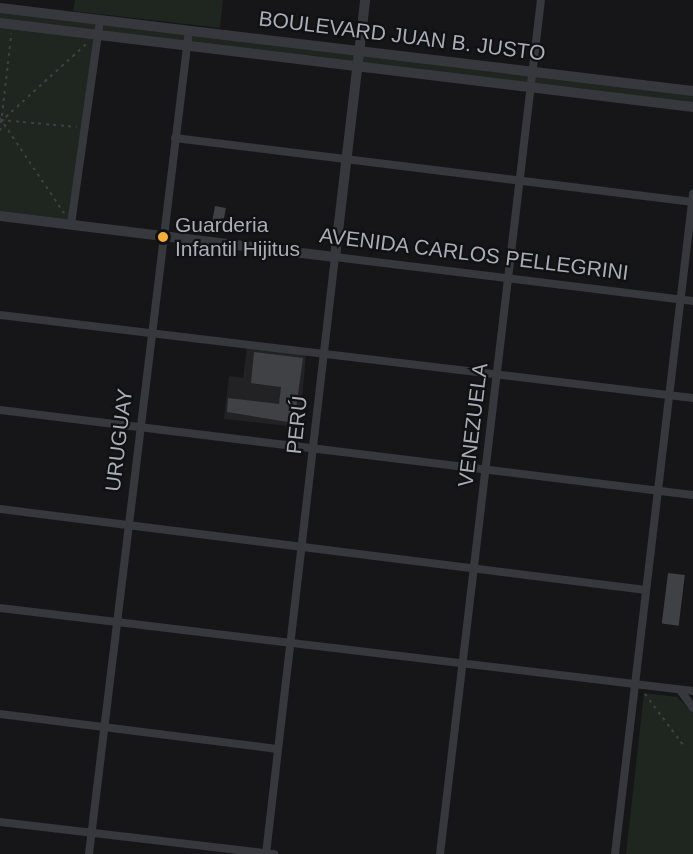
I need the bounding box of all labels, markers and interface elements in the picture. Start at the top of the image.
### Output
street label: BOULEVARD JUAN B. JUSTO [257,6,547,66]
place label: Guarderia Infantil Hijitus [175,212,300,262]
street label: AVENIDA CARLOS PELLEGRINI [317,222,631,286]
marker: Guarderia Infantil Hijitus [156,230,170,244]
street label: VENEZUELA [453,361,493,489]
street label: URUGUAY [100,387,138,493]
street label: PERÚ [281,395,313,455]

